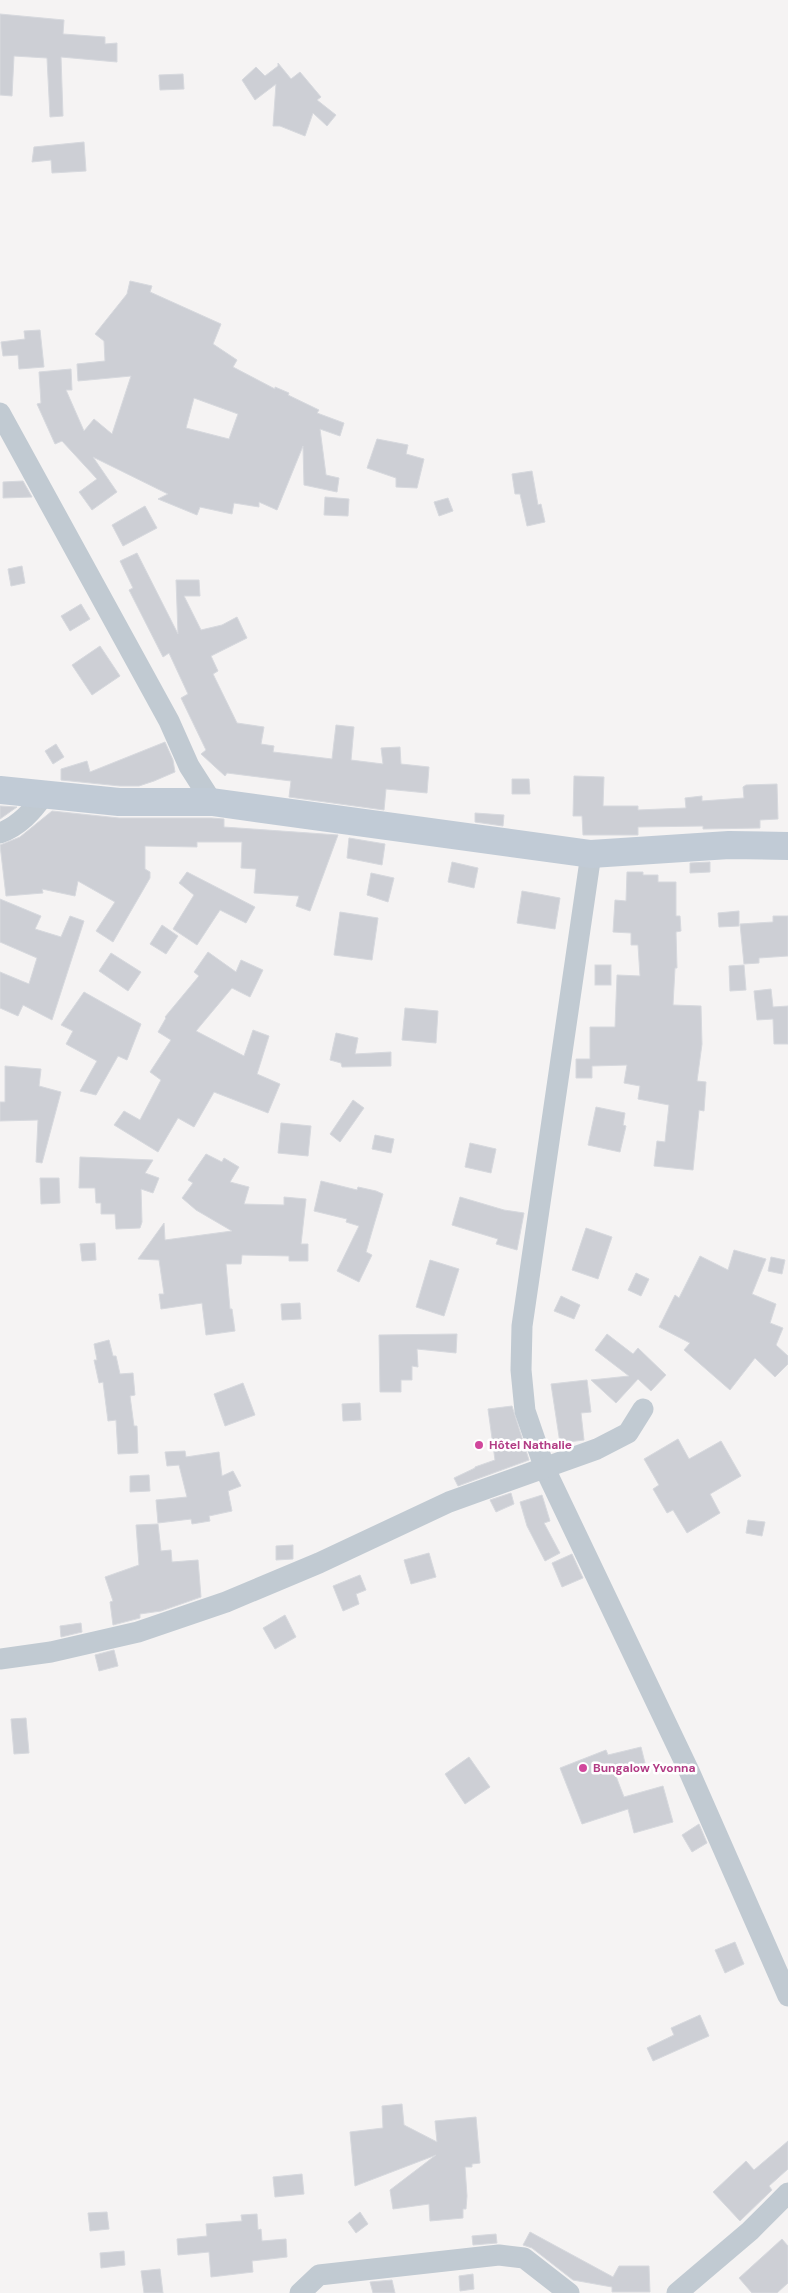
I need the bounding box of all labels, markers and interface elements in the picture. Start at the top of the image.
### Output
place label: Hôtel Nathalie [489,1437,572,1453]
marker: Hôtel Nathalie [473,1439,485,1451]
place label: Bungalow Yvonna [593,1760,695,1776]
marker: Bungalow Yvonna [577,1762,589,1774]

